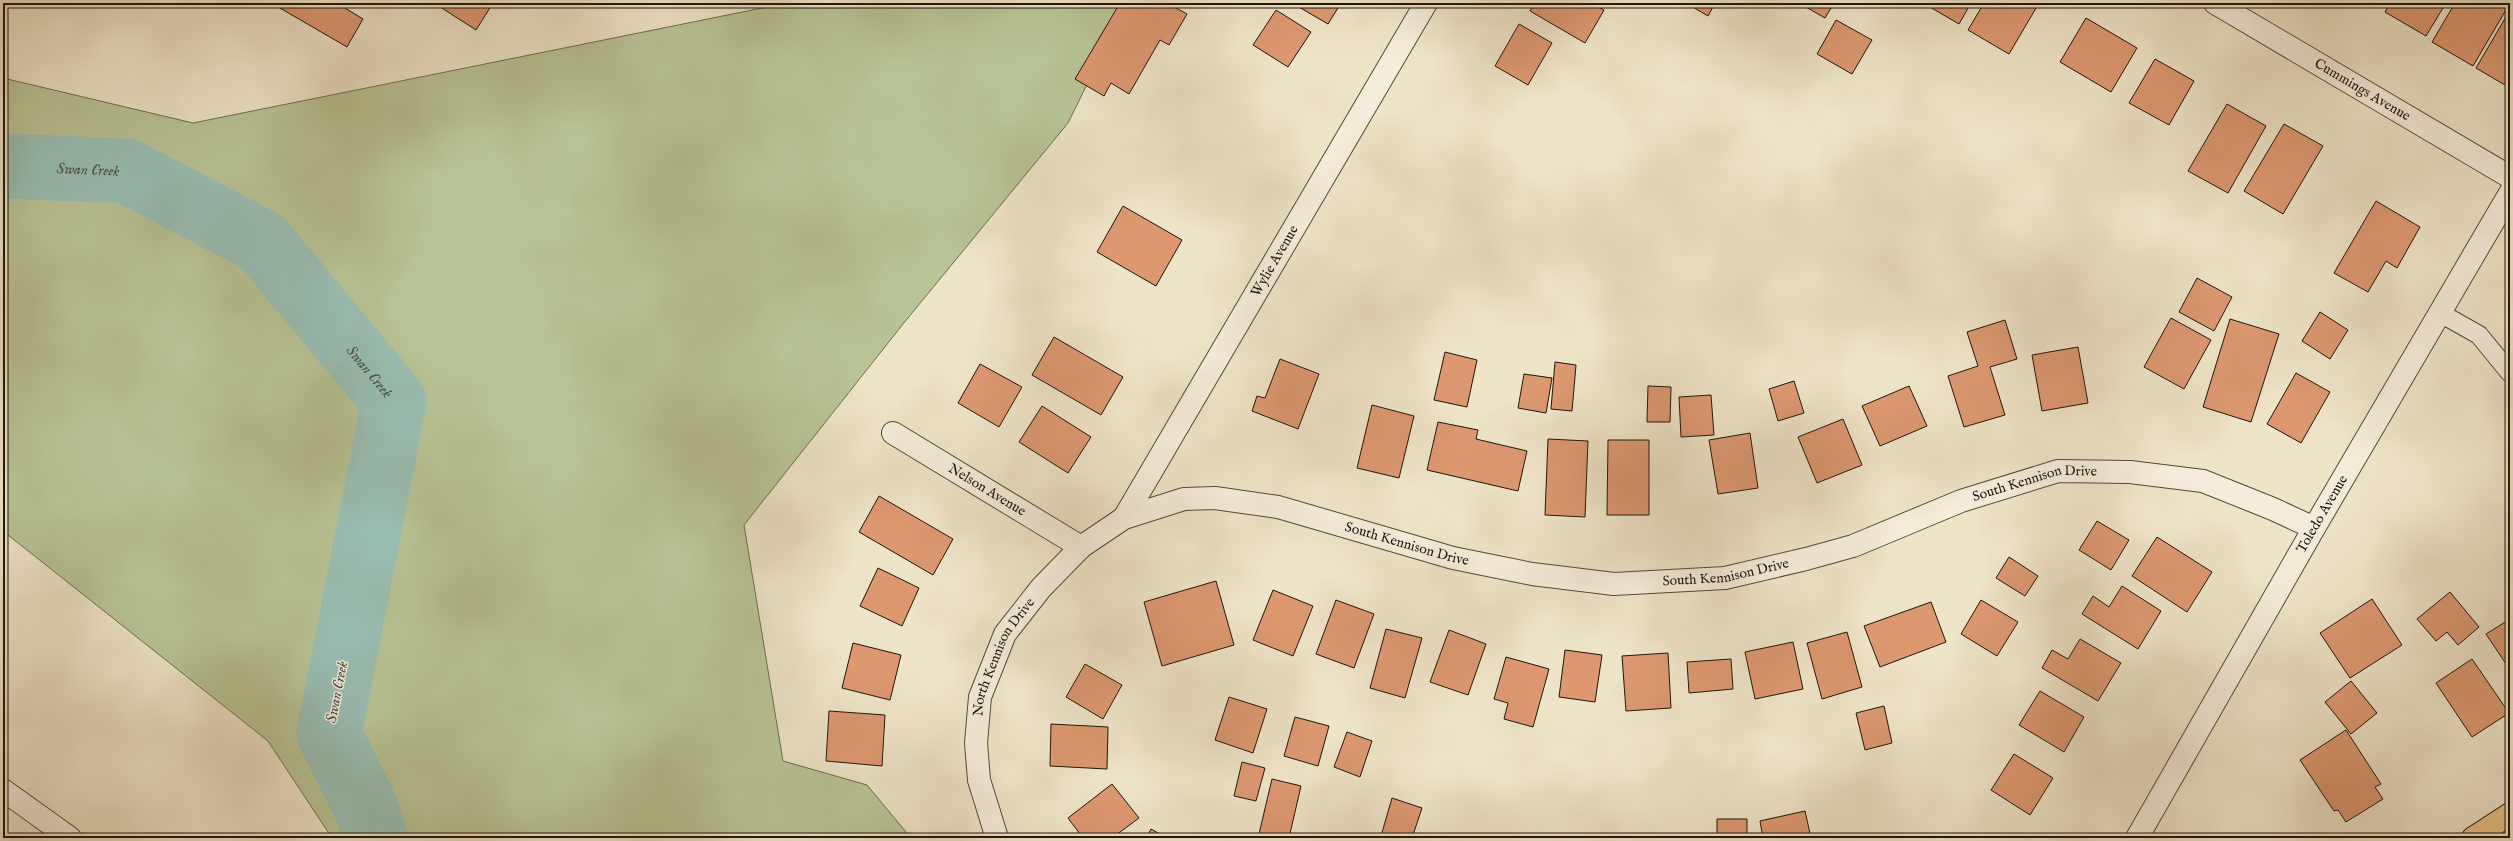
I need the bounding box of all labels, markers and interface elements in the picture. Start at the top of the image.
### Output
street label: Cummings Avenue [2311,55,2414,125]
water label: Swan Creek [56,159,120,180]
street label: Wylie Avenue [1247,221,1303,300]
water label: Swan Creek [342,341,397,402]
street label: Nelson Avenue [945,460,1030,521]
street label: South Kennison Drive [1970,461,2098,506]
street label: Toledo Avenue [2292,471,2352,557]
street label: South Kennison Drive [1343,518,1471,570]
street label: South Kennison Drive [1662,554,1791,590]
street label: North Kennison Drive [969,594,1039,717]
water label: Swan Creek [322,659,352,725]

